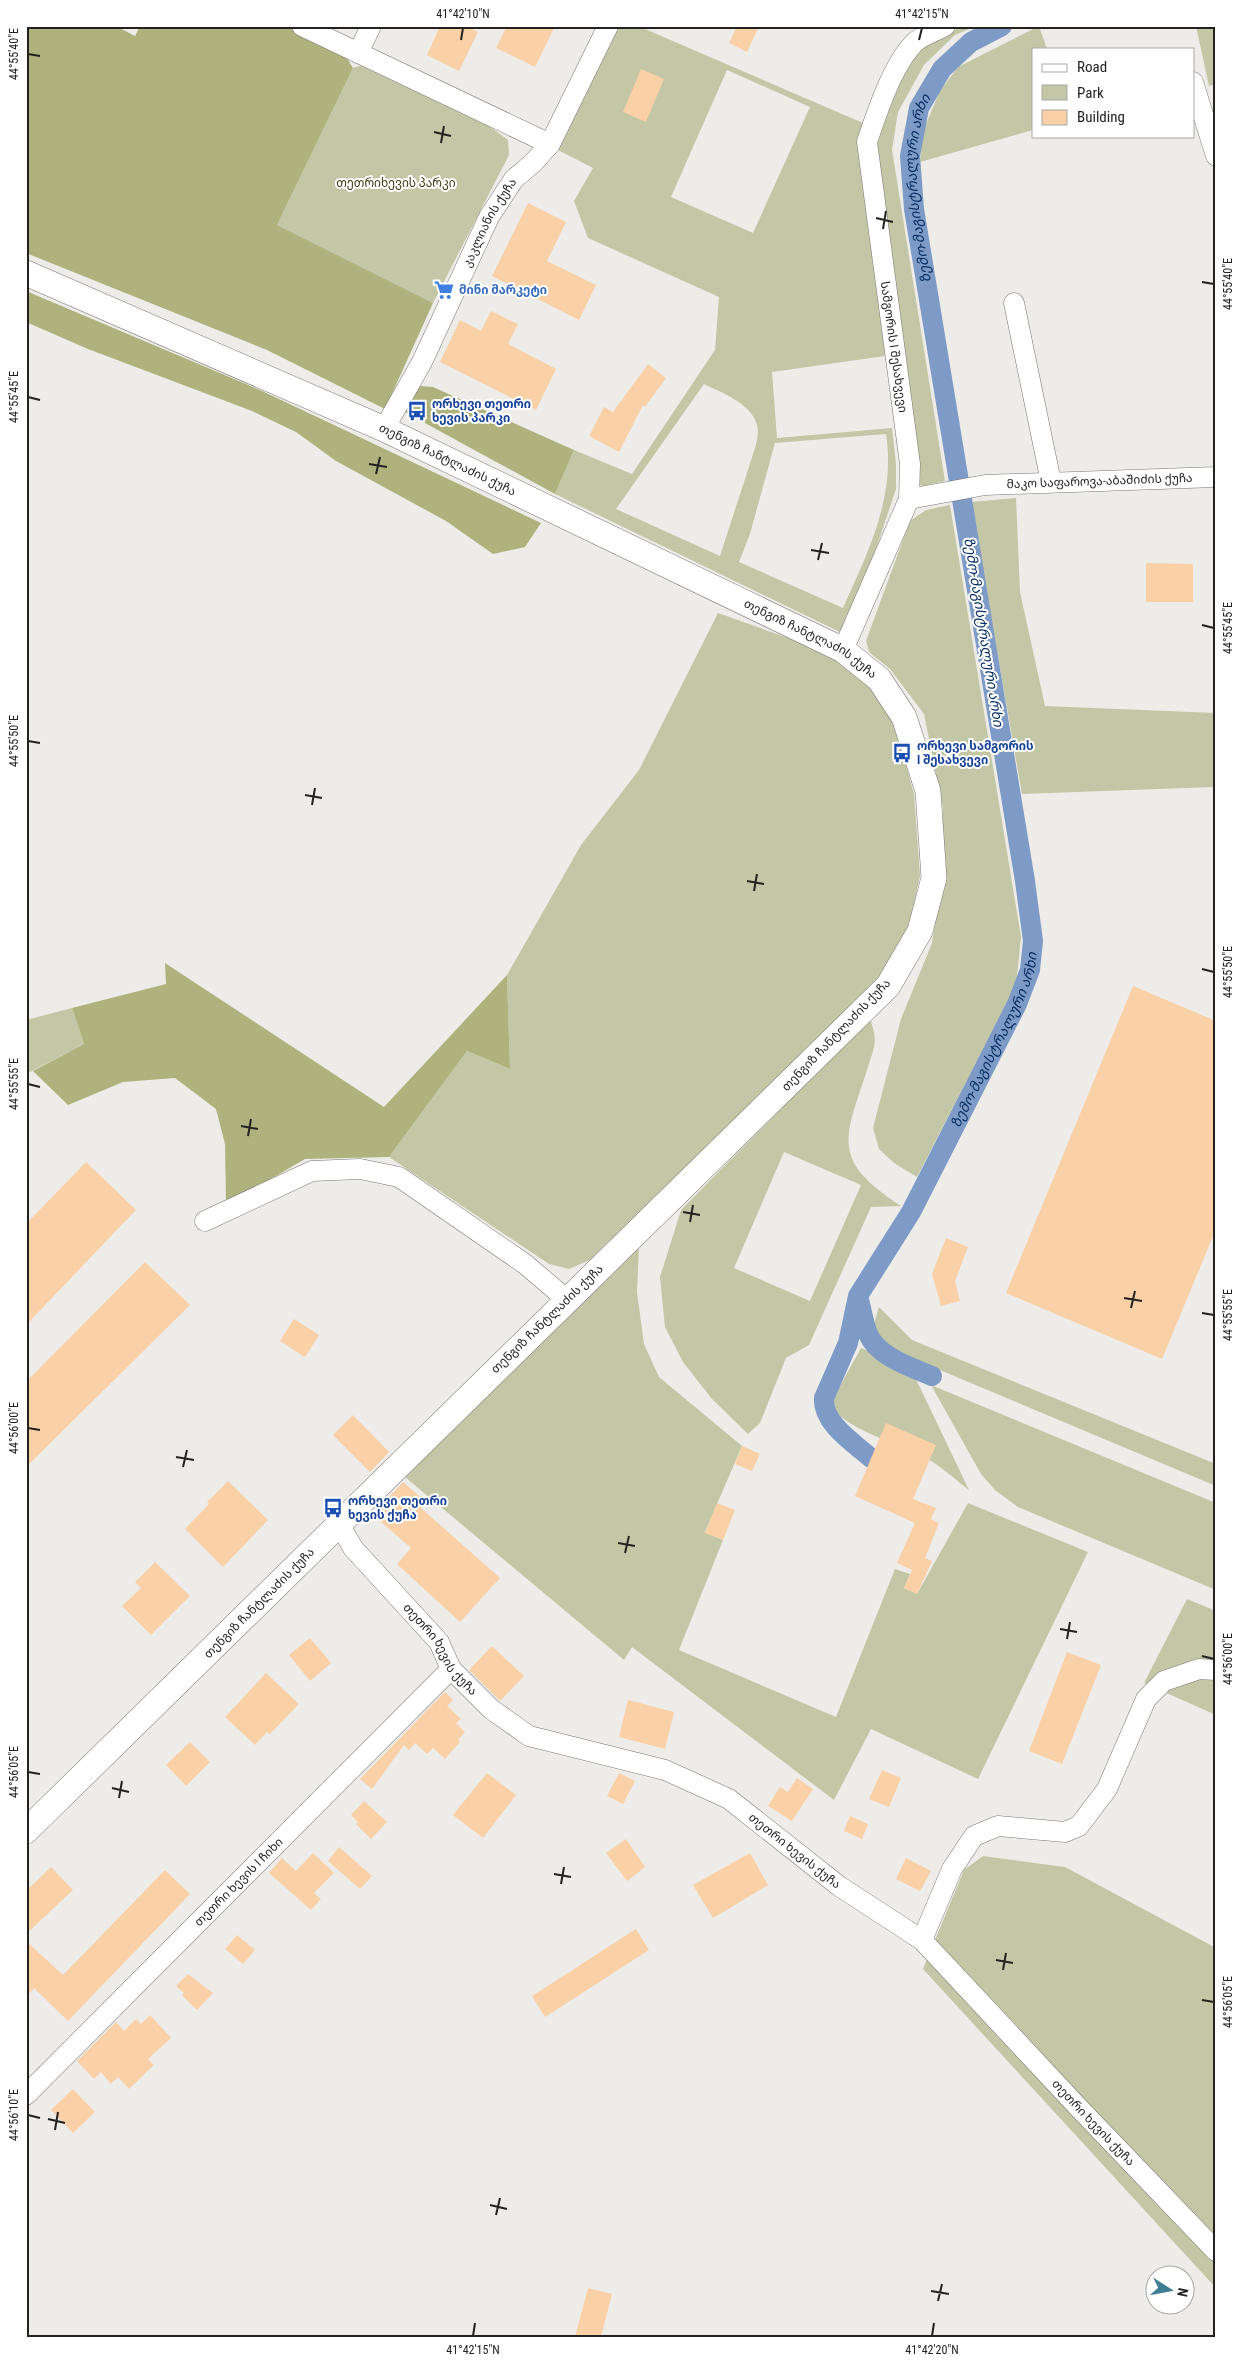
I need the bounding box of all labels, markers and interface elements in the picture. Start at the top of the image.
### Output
text: 41°42'10"N [436,7,490,21]
text: 41°42'15"N [895,7,949,21]
text: 44°55'40"E [7,28,21,80]
legend [1032,48,1194,138]
text: Road [1077,58,1107,76]
text: Park [1077,84,1104,102]
water label: ზემო-მაგისტრალური არხი [902,90,934,284]
text: Building [1077,108,1125,126]
park label: თეთრიხევის პარკი [336,176,456,190]
street label: კაკლიანის ქუჩა [460,176,519,269]
text: 44°55'40"E [1221,258,1235,310]
supermarket icon: მინი მარკეტი [433,279,455,301]
street label: სამგორის I შესახვევი [878,280,910,414]
place label: მინი მარკეტი [459,283,547,297]
text: 44°55'45"E [7,371,21,423]
place label: ორხევი თეთრი ხევის პარკი [432,397,531,425]
bus stop icon: ორხევი თეთრი ხევის პარკი [406,400,428,422]
street label: თენგიზ ჩანტლაძის ქუჩა [377,421,518,499]
street label: მაკო საფაროვა-აბაშიძის ქუჩა [1006,471,1193,491]
water label: ზემო-მაგისტრალური არხი [960,536,1007,729]
street label: თენგიზ ჩანტლაძის ქუჩა [742,596,880,681]
text: 44°55'45"E [1221,602,1235,654]
text: 44°55'50"E [7,715,21,767]
place label: ორხევი სამგორის I შესახვევი [917,739,1034,767]
bus stop icon: ორხევი სამგორის I შესახვევი [891,742,913,764]
text: 44°55'50"E [1221,946,1235,998]
water label: ზემო-მაგისტრალური არხი [947,951,1040,1130]
street label: თენგიზ ჩანტლაძის ქუჩა [779,976,894,1095]
text: 44°55'55"E [7,1058,21,1110]
street label: თენგიზ ჩანტლაძის ქუჩა [488,1262,607,1377]
text: 44°55'55"E [1221,1289,1235,1341]
text: 44°56'00"E [7,1402,21,1454]
place label: ორხევი თეთრი ხევის ქუჩა [348,1494,447,1522]
bus stop icon: ორხევი თეთრი ხევის ქუჩა [322,1497,344,1519]
street label: თენგიზ ჩანტლაძის ქუჩა [201,1545,318,1662]
street label: თეთრი ხევის ქუჩა [400,1600,480,1698]
text: 44°56'00"E [1221,1633,1235,1685]
text: 44°56'05"E [7,1746,21,1798]
street label: თეთრი ხევის ქუჩა [746,1810,843,1892]
street label: თეთრი ხევის I ჩიხი [191,1835,286,1929]
text: 44°56'05"E [1221,1976,1235,2028]
street label: თეთრი ხევის ქუჩა [1049,2077,1137,2169]
text: 44°56'10"E [7,2089,21,2141]
north arrow [1144,2266,1194,2316]
text: N [1174,2287,1191,2298]
text: 41°42'15"N [446,2343,500,2357]
text: 41°42'20"N [905,2343,959,2357]

